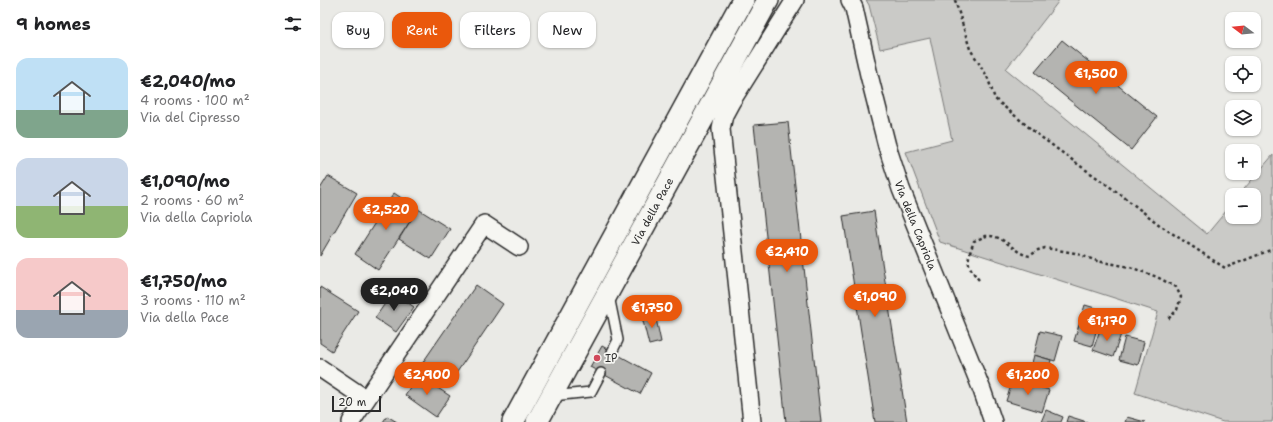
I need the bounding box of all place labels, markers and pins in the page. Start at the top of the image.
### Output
pin: €1,500 [1063,61,1129,95]
pin: €2,520 [353,197,419,231]
pin: €2,410 [754,239,820,273]
pin: €2,040 [361,278,427,312]
pin: €1,090 [842,284,908,318]
pin: €1,750 [619,295,685,329]
pin: €1,170 [1074,308,1140,342]
place label: IP [605,351,617,366]
marker: IP [592,353,602,363]
pin: €2,900 [394,362,460,396]
pin: €1,200 [995,362,1061,396]

